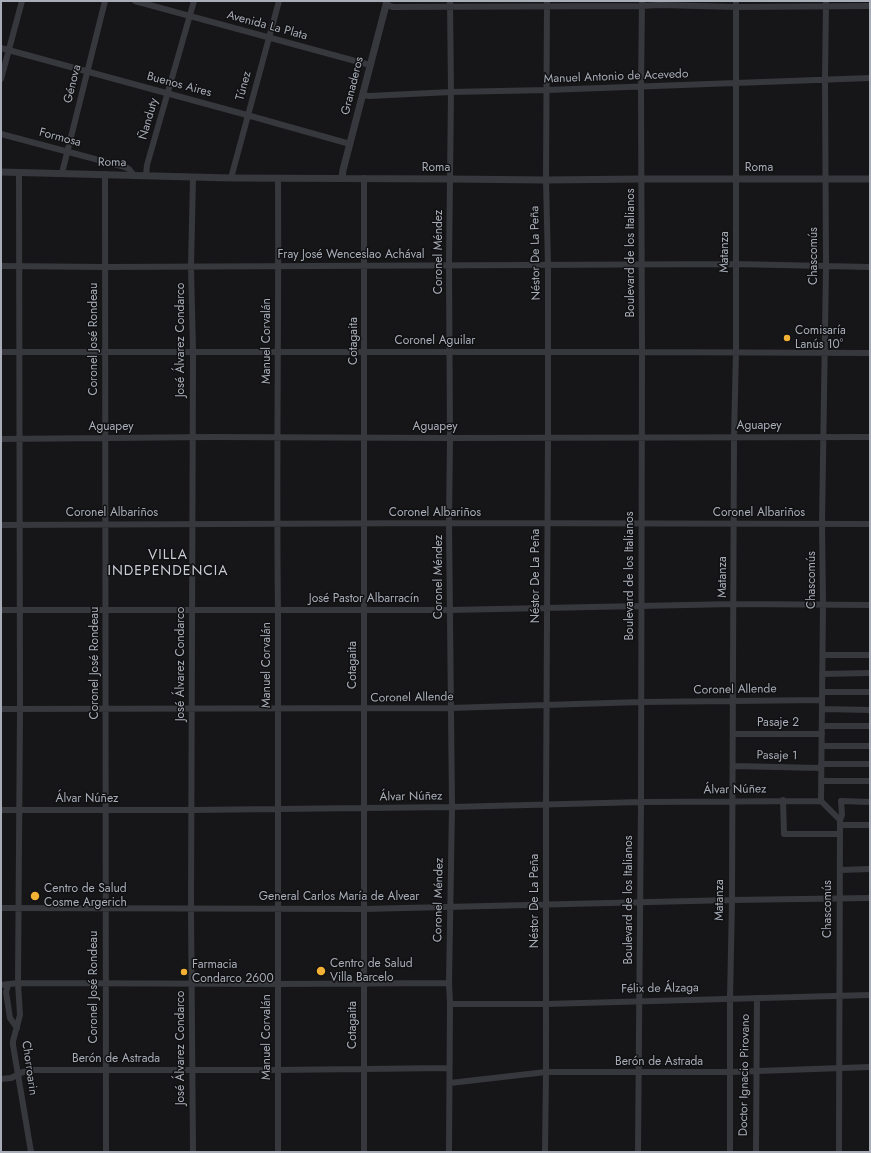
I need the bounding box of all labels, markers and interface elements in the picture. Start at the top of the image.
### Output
street label: Avenida La Plata [225,8,309,44]
street label: Granaderos [339,55,367,117]
street label: Génova [61,63,85,105]
street label: Manuel Antonio de Acevedo [543,67,689,87]
street label: Buenos Aires [145,69,213,101]
street label: Túnez [233,70,255,102]
street label: Ñanduty [136,97,162,141]
street label: Formosa [37,126,83,150]
street label: Roma [98,156,126,170]
street label: Roma [422,161,450,175]
street label: Roma [745,161,773,175]
street label: Boulevard de los Italianos [624,188,638,318]
street label: Néstor De La Peña [528,206,544,300]
street label: Coronel Méndez [432,210,446,294]
street label: Chascomús [807,227,821,285]
street label: Matanza [718,231,732,273]
street label: Fray José Wenceslao Achával [278,248,424,262]
street label: Coronel José Rondeau [87,283,101,395]
street label: José Álvarez Condarco [174,283,188,397]
street label: Manuel Corvalán [260,298,274,384]
street label: Cotagaita [347,317,361,365]
place label: Comisaría Lanús 10° [795,324,846,352]
marker: Comisaría Lanús 10° [782,333,792,343]
street label: Coronel Aguilar [395,334,475,348]
street label: Aguapey [737,419,781,433]
street label: Aguapey [89,420,133,434]
street label: Aguapey [413,420,457,434]
street label: Coronel Albariños [66,506,158,520]
street label: Coronel Albariños [389,506,481,520]
street label: Coronel Albariños [713,506,805,520]
street label: Boulevard de los Italianos [623,511,637,641]
street label: Néstor De La Peña [529,529,543,623]
street label: Coronel Méndez [432,535,446,619]
district label: VILLA INDEPENDENCIA [107,548,229,580]
street label: Chascomús [805,551,819,609]
street label: Matanza [716,556,730,598]
street label: José Pastor Albarracín [309,592,419,606]
street label: Coronel José Rondeau [88,607,102,719]
street label: José Álvarez Condarco [174,607,188,721]
street label: Manuel Corvalán [260,622,274,708]
street label: Cotagaita [346,641,360,689]
street label: Coronel Allende [693,682,777,698]
street label: Coronel Allende [370,690,454,706]
street label: Pasaje 2 [757,716,799,730]
street label: Pasaje 1 [756,748,798,764]
street label: Álvar Núñez [703,782,767,798]
street label: Álvar Núñez [379,789,443,805]
street label: Álvar Núñez [56,792,118,806]
street label: Boulevard de los Italianos [622,835,636,965]
street label: Néstor De La Peña [528,854,542,948]
street label: Coronel Méndez [431,858,447,942]
street label: Matanza [713,879,727,921]
street label: Chascomús [821,880,835,938]
place label: Centro de Salud Cosme Argerich [44,882,127,910]
marker: Centro de Salud Cosme Argerich [29,890,41,902]
street label: General Carlos María de Alvear [259,890,419,904]
street label: Coronel José Rondeau [87,931,101,1043]
place label: Centro de Salud Villa Barcelo [330,957,413,985]
place label: Farmacia Condarco 2600 [192,958,274,986]
marker: Centro de Salud Villa Barcelo [315,965,327,977]
marker: Farmacia Condarco 2600 [179,967,189,977]
street label: Félix de Álzaga [621,981,699,997]
street label: José Álvarez Condarco [174,991,188,1105]
street label: Manuel Corvalán [260,994,274,1080]
street label: Cotagaita [346,1001,360,1049]
street label: Doctor Ignacio Pirovano [737,1014,753,1136]
street label: Chorroarin [18,1040,40,1096]
street label: Berón de Astrada [72,1052,160,1066]
street label: Berón de Astrada [615,1055,703,1069]

